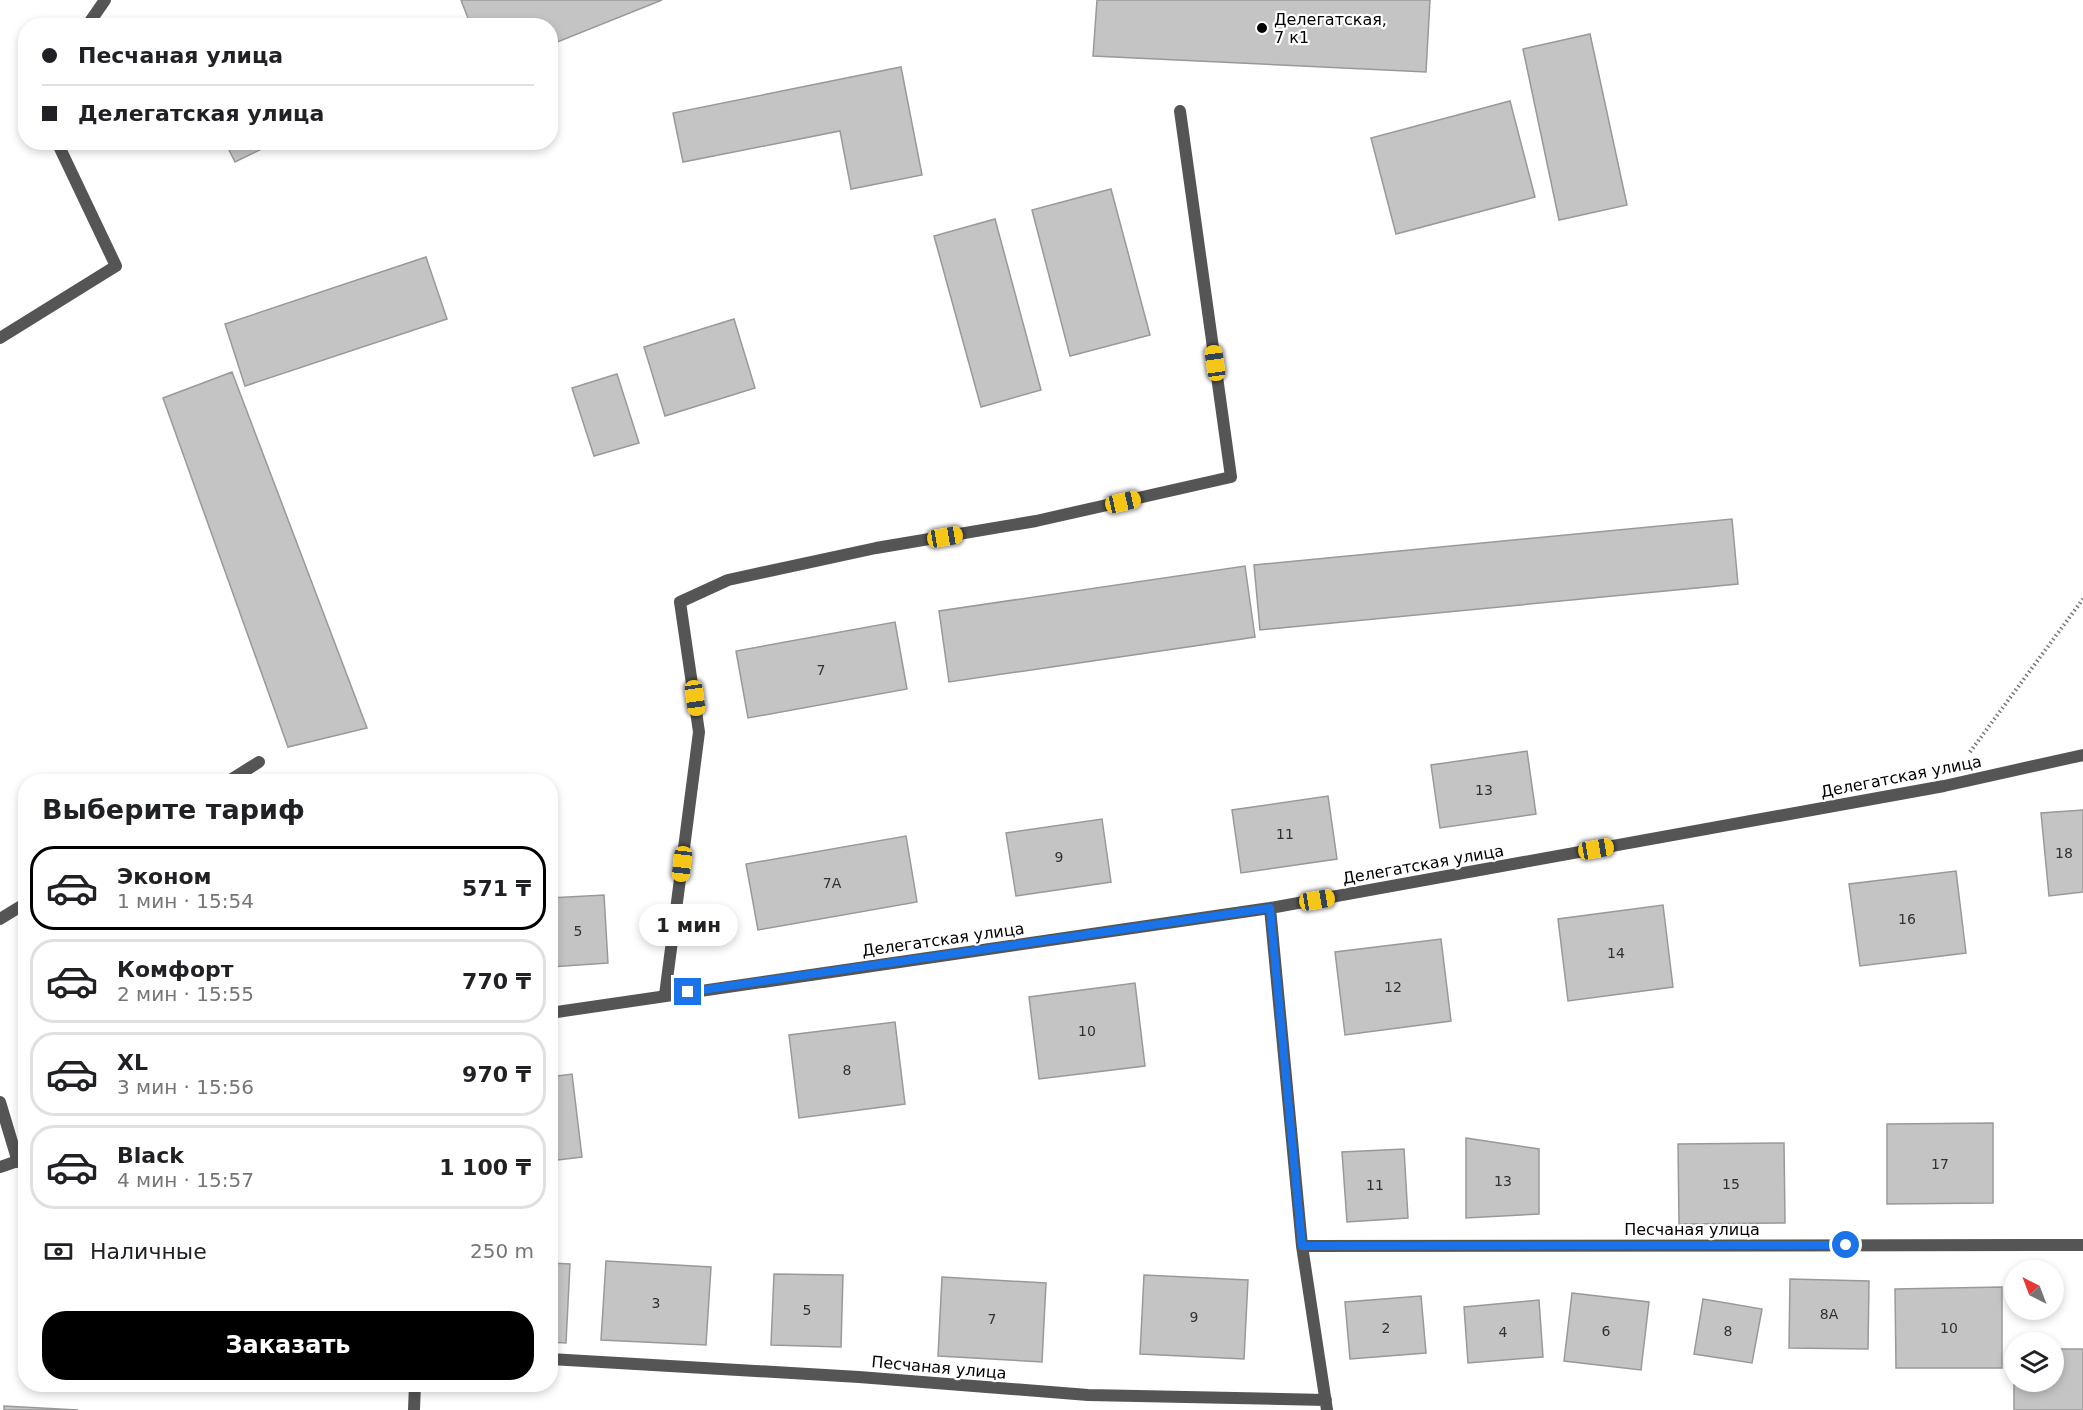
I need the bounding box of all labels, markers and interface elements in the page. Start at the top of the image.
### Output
place label: Делегатская, 7 к1 [1274,10,1387,47]
marker: Делегатская, 7 к1 [1255,21,1269,35]
text: Песчаная улица [78,43,283,68]
text: Делегатская улица [78,101,324,126]
car [1204,344,1226,382]
car [1103,489,1143,515]
car [926,525,964,549]
house number: 7 [817,662,825,678]
car [684,679,706,717]
street label: Делегатская улица [1819,752,1983,801]
house number: 13 [1475,782,1493,798]
text: Выберите тариф [42,794,305,825]
house number: 11 [1276,826,1294,842]
car [1577,837,1615,861]
street label: Делегатская улица [1341,841,1505,888]
car [671,845,693,883]
house number: 18 [2055,845,2073,861]
house number: 9 [1055,849,1063,865]
icon: car [45,861,99,915]
text: Эконом [117,864,212,889]
house number: 7А [823,875,842,891]
text: 571 ₸ [462,876,531,901]
car [1298,888,1336,912]
text: 1 мин · 15:54 [117,889,254,913]
callout: 1 мин [638,905,738,947]
house number: 16 [1898,911,1916,927]
text: 1 мин [656,913,721,937]
street label: Делегатская улица [861,919,1025,960]
house number: 5 [574,923,582,939]
house number: 14 [1607,945,1625,961]
icon: car [45,954,99,1008]
text: Комфорт [117,957,234,982]
text: 770 ₸ [462,969,531,994]
route end [674,978,701,1005]
house number: 12 [1384,979,1402,995]
text: 2 мин · 15:55 [117,982,254,1006]
house number: 10 [1078,1023,1096,1039]
icon: car [45,1047,99,1101]
text: XL [117,1050,148,1075]
text: 970 ₸ [462,1062,531,1087]
house number: 8 [843,1062,851,1078]
text: 3 мин · 15:56 [117,1075,254,1099]
icon: car [45,1140,99,1194]
text: Black [117,1143,184,1168]
text: 1 100 ₸ [439,1155,531,1180]
house number: 17 [1931,1156,1949,1172]
text: 4 мин · 15:57 [117,1168,254,1192]
house number: 13 [1494,1173,1512,1189]
house number: 15 [1722,1176,1740,1192]
house number: 11 [1366,1177,1384,1193]
street label: Песчаная улица [1624,1220,1760,1239]
route start [1832,1231,1859,1258]
icon: cash [42,1235,75,1268]
text: Наличные [90,1239,207,1264]
text: 250 m [470,1239,534,1263]
north arrow [2004,1260,2064,1320]
map controls [2004,1260,2064,1392]
house number: 3 [652,1295,660,1311]
house number: 5 [803,1302,811,1318]
house number: 8А [1820,1306,1839,1322]
house number: 9 [1190,1309,1198,1325]
button: Заказать [42,1311,534,1380]
house number: 7 [988,1311,996,1327]
house number: 2 [1382,1320,1390,1336]
house number: 10 [1940,1320,1958,1336]
house number: 6 [1602,1323,1611,1339]
house number: 8 [1724,1323,1732,1339]
house number: 4 [1499,1324,1508,1340]
button: layers [2004,1332,2064,1392]
street label: Песчаная улица [871,1352,1007,1383]

